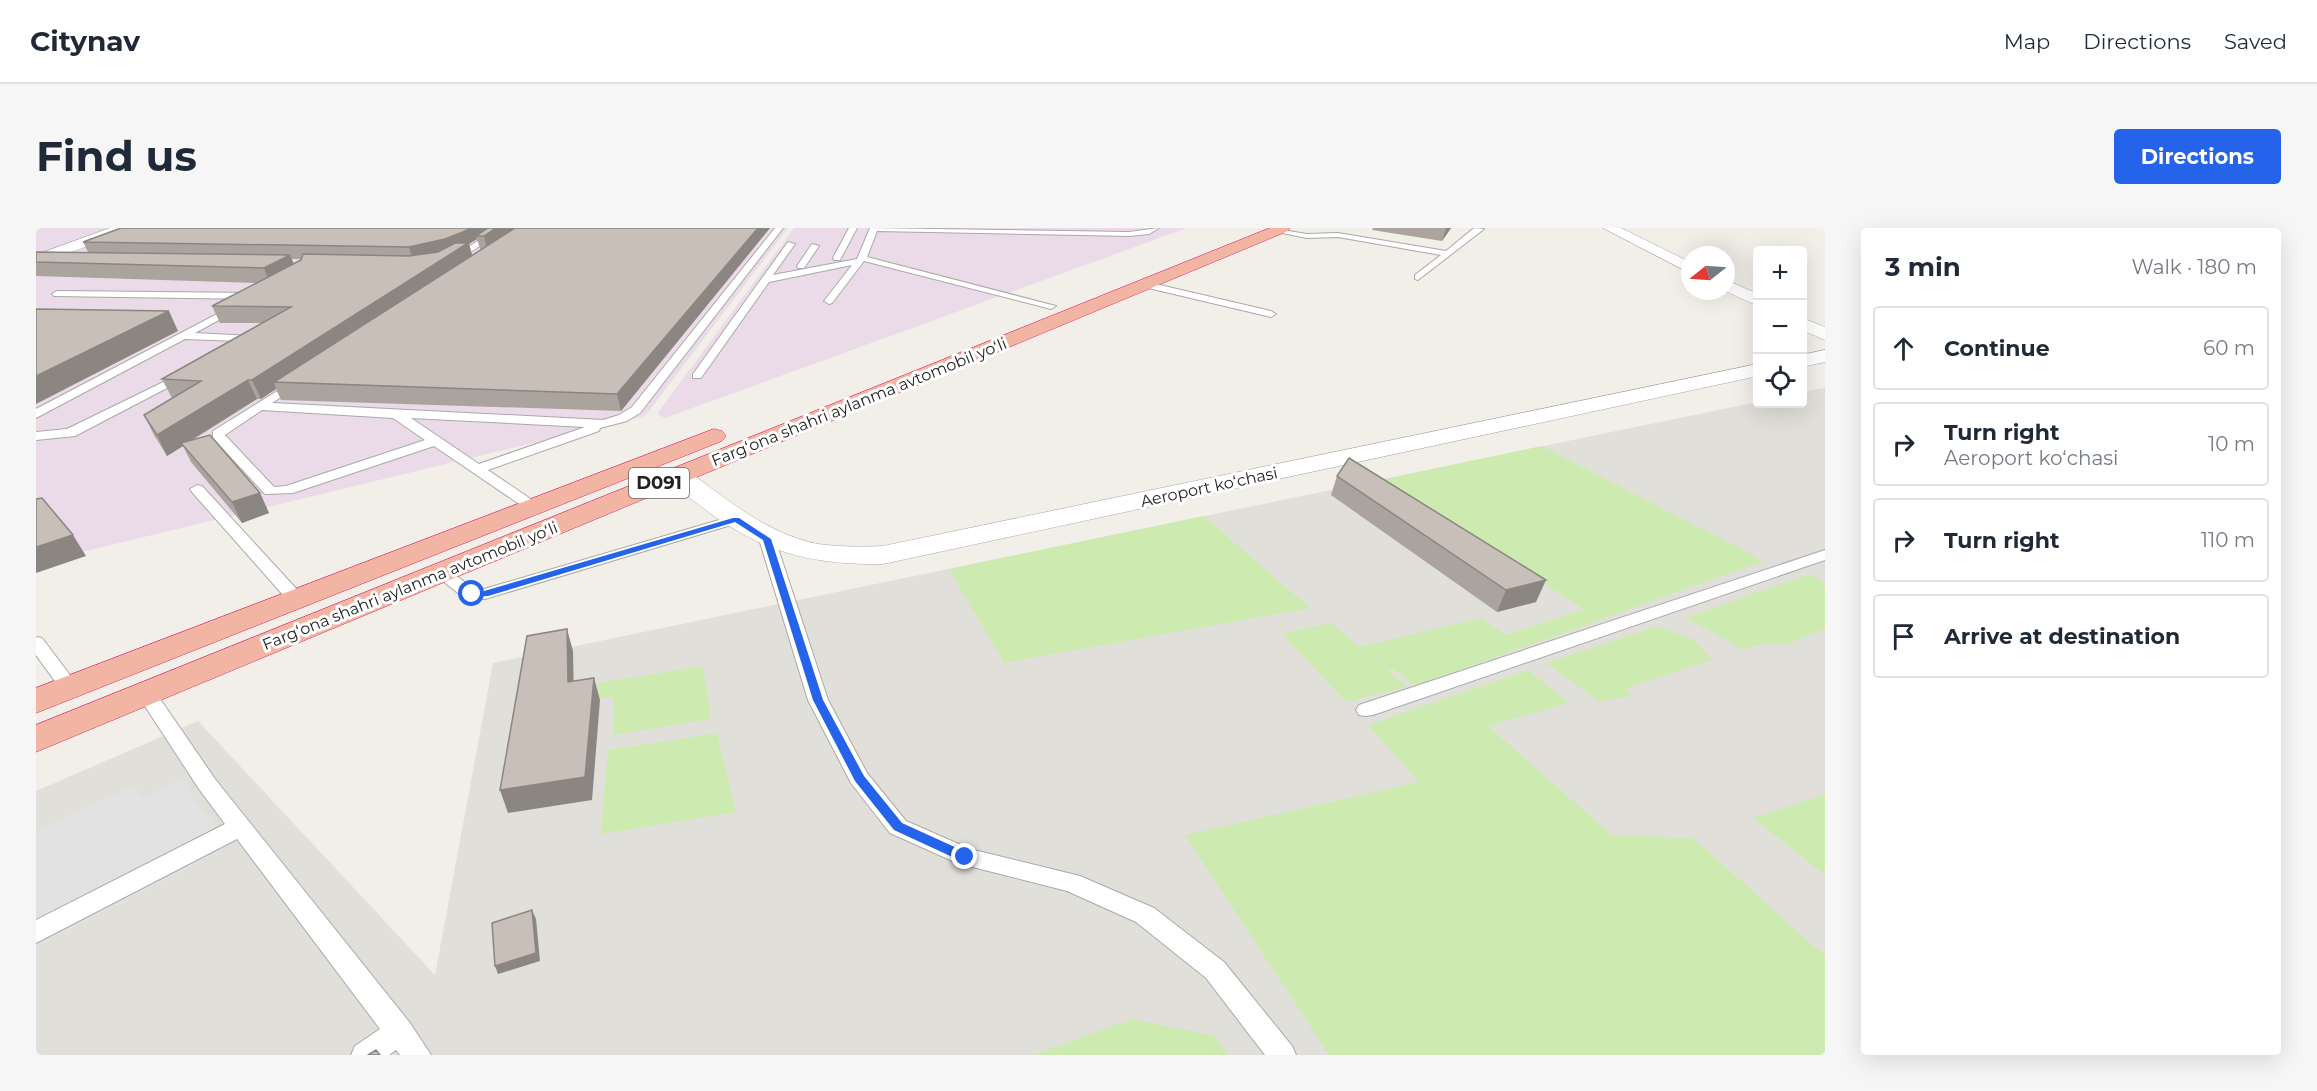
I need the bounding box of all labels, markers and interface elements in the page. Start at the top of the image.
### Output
text: Citynav [30,24,140,58]
text: Map [2004,29,2050,54]
text: Directions [2083,29,2191,54]
text: Saved [2224,29,2287,54]
button: Directions [2114,129,2281,184]
text: Find us [36,130,197,182]
north arrow [1681,246,1735,300]
map controls [1753,246,1807,408]
button: + [1753,246,1807,300]
text: 3 min [1885,251,1961,283]
text: Walk · 180 m [2132,255,2257,279]
button: − [1753,300,1807,354]
icon: ahead [1887,332,1920,365]
street label: Fargʻona shahri aylanma avtomobil yoʻli [709,334,1009,470]
text: Continue [1944,335,2050,362]
text: 60 m [2203,336,2255,360]
button: locate [1753,354,1807,408]
text: Turn right [1944,419,2059,446]
icon: right [1887,428,1920,461]
text: 10 m [2208,432,2255,456]
text: Aeroport koʻchasi [1944,446,2118,470]
street label: Aeroport koʻchasi [1139,463,1279,511]
road number: D091 [629,468,689,498]
street label: Fargʻona shahri aylanma avtomobil yoʻli [260,518,560,654]
icon: right [1887,524,1920,557]
text: Turn right [1944,527,2059,554]
text: 110 m [2201,528,2255,552]
route start [458,580,484,606]
icon: arrive [1887,620,1920,653]
text: Arrive at destination [1944,623,2180,650]
route end [951,843,977,869]

